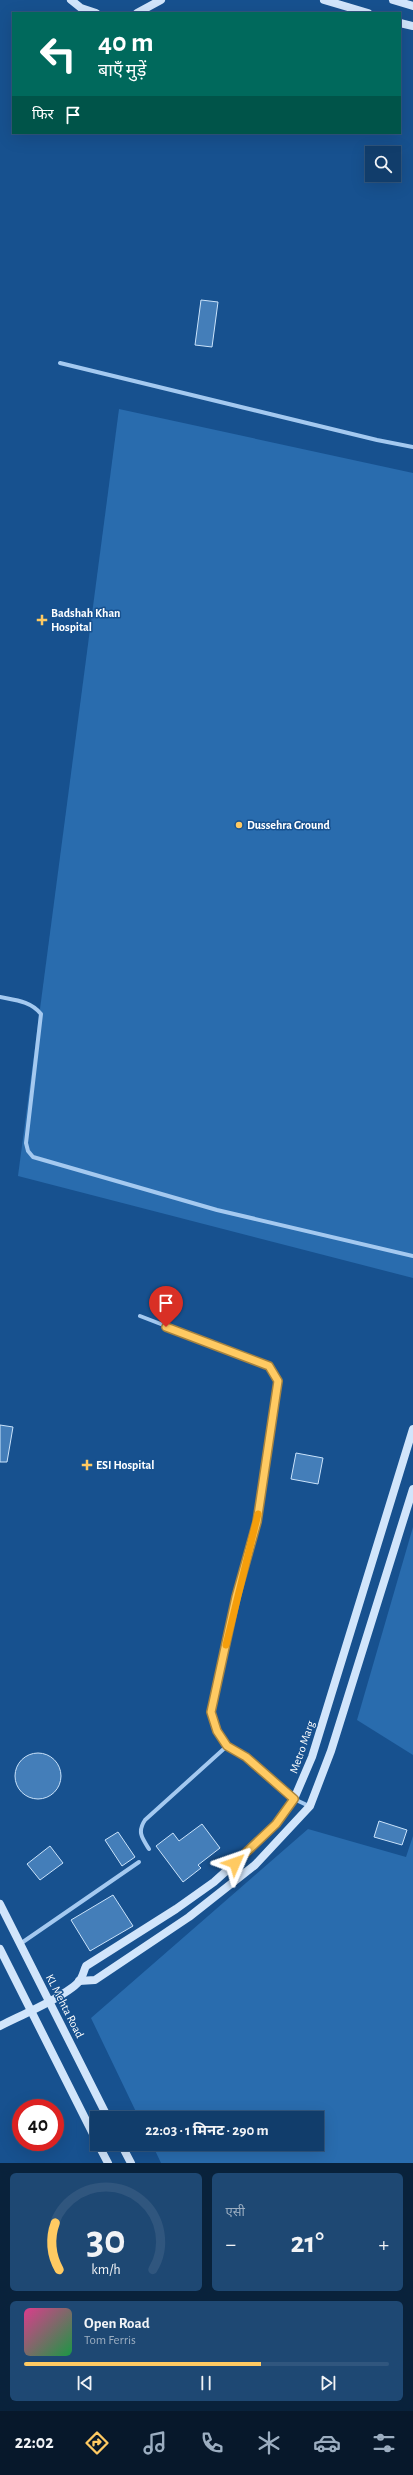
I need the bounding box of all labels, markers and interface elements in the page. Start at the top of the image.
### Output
icon: left [32,28,84,80]
text: 40 m [98,29,154,57]
text: बाएँ मुड़ें [98,62,146,80]
icon: arrive [62,104,84,126]
text: फिर [32,107,54,122]
map controls [365,146,401,182]
button: search [365,146,401,182]
place label: Badshah Khan Hospital [51,607,120,633]
marker: Badshah Khan Hospital [36,614,48,626]
place label: Dussehra Ground [247,819,331,831]
marker: Dussehra Ground [234,820,244,830]
pin [149,1286,183,1327]
icon: arrive [155,1292,177,1314]
marker: ESI Hospital [81,1459,93,1471]
place label: ESI Hospital [96,1459,154,1471]
street label: Metro Marg [287,1719,317,1775]
position arrow [214,1842,256,1884]
street label: KL Mehta Road [44,1972,86,2040]
speed limit sign: 40 [12,2099,64,2151]
text: 22:03 · 1 मिनट · 290 m [145,2123,269,2138]
text: एसी [226,2206,245,2219]
text: 30 [86,2220,126,2261]
text: 21° [290,2228,324,2258]
text: − [226,2233,236,2255]
text: + [378,2233,389,2255]
text: km/h [91,2263,120,2277]
text: Open Road [84,2316,150,2331]
text: Tom Ferris [84,2334,136,2347]
icon: previous [74,2372,96,2394]
icon: pause [195,2372,217,2394]
icon: next [317,2372,339,2394]
icon: directions [83,2429,111,2457]
icon: music [141,2429,169,2457]
icon: phone [198,2429,226,2457]
icon: climate [255,2429,283,2457]
icon: car [313,2429,341,2457]
icon: filters [370,2429,398,2457]
text: 22:02 [15,2434,54,2452]

